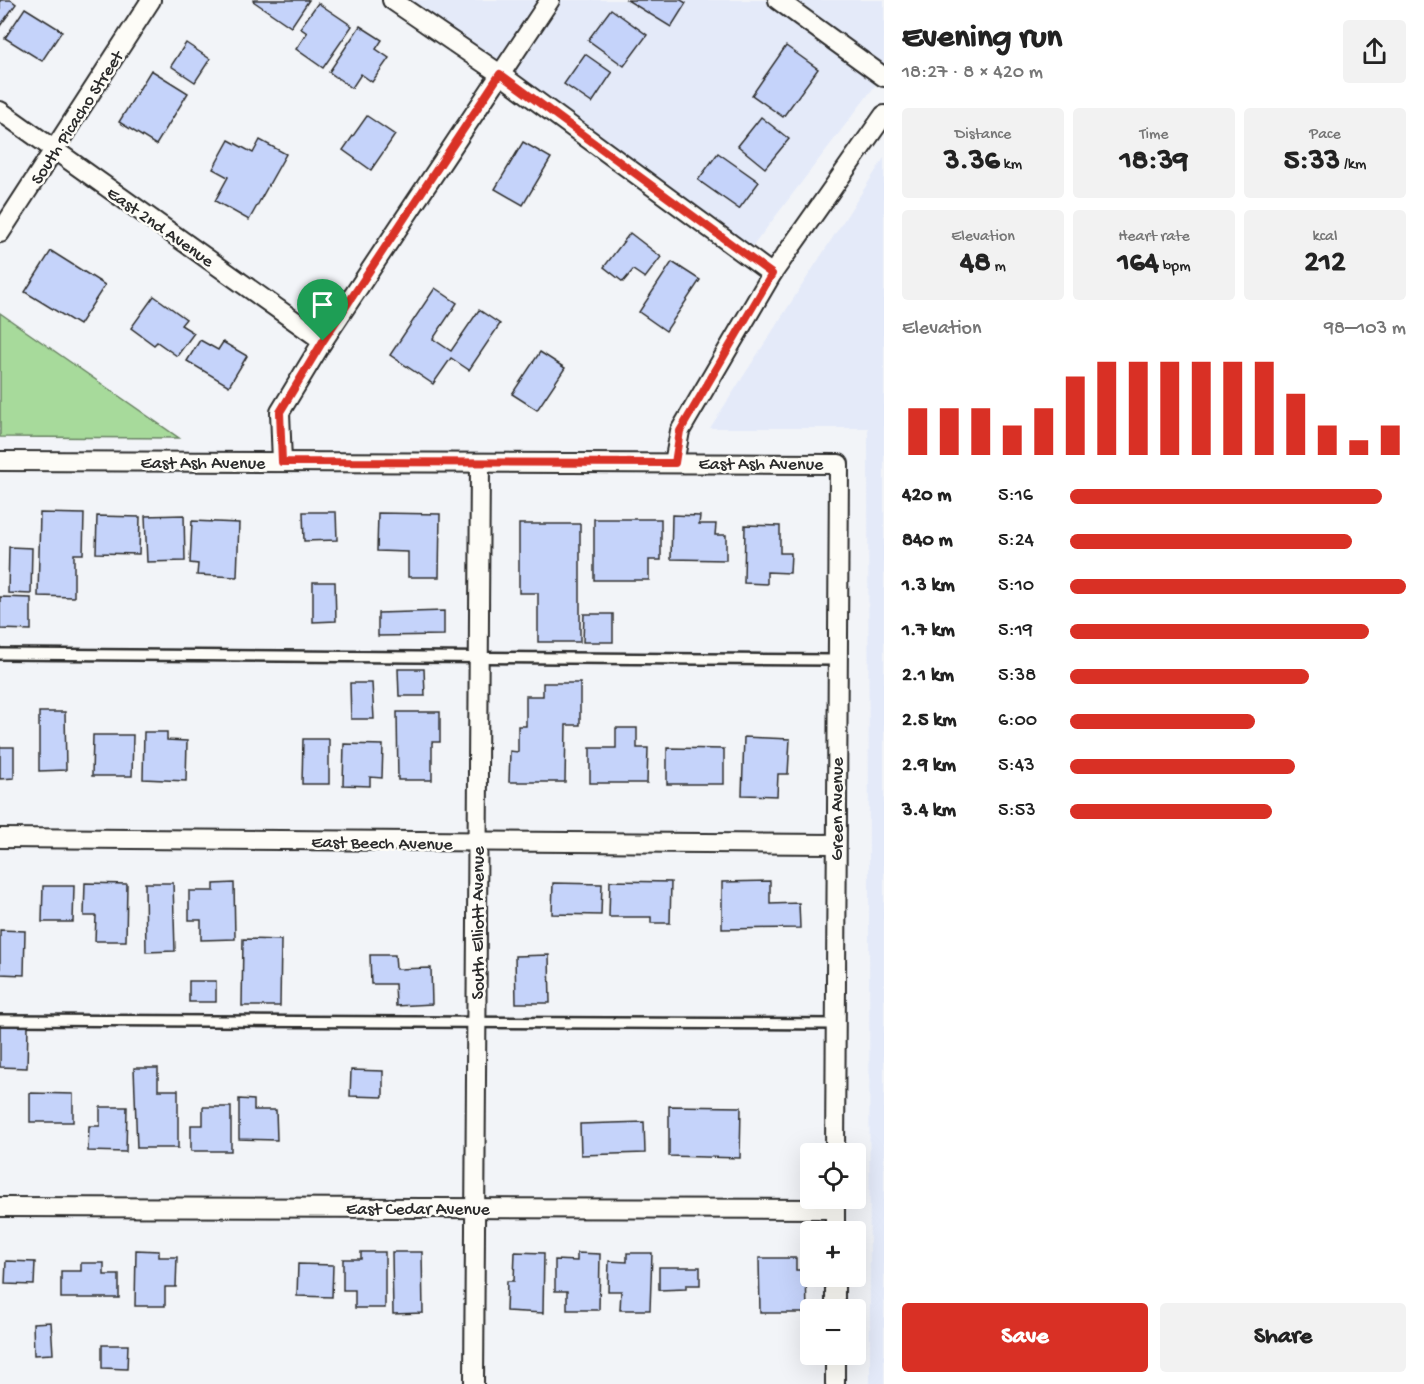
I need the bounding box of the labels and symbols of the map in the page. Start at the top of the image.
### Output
street label: South Picacho Street [27,46,130,189]
street label: East 2nd Avenue [102,183,218,273]
pin [297,279,348,341]
street label: East Ash Avenue [141,454,266,475]
street label: East Ash Avenue [699,455,824,476]
street label: Green Avenue [828,757,849,861]
street label: East Beech Avenue [311,833,454,856]
street label: South Elliott Avenue [469,846,490,999]
street label: East Cedar Avenue [346,1200,491,1221]

